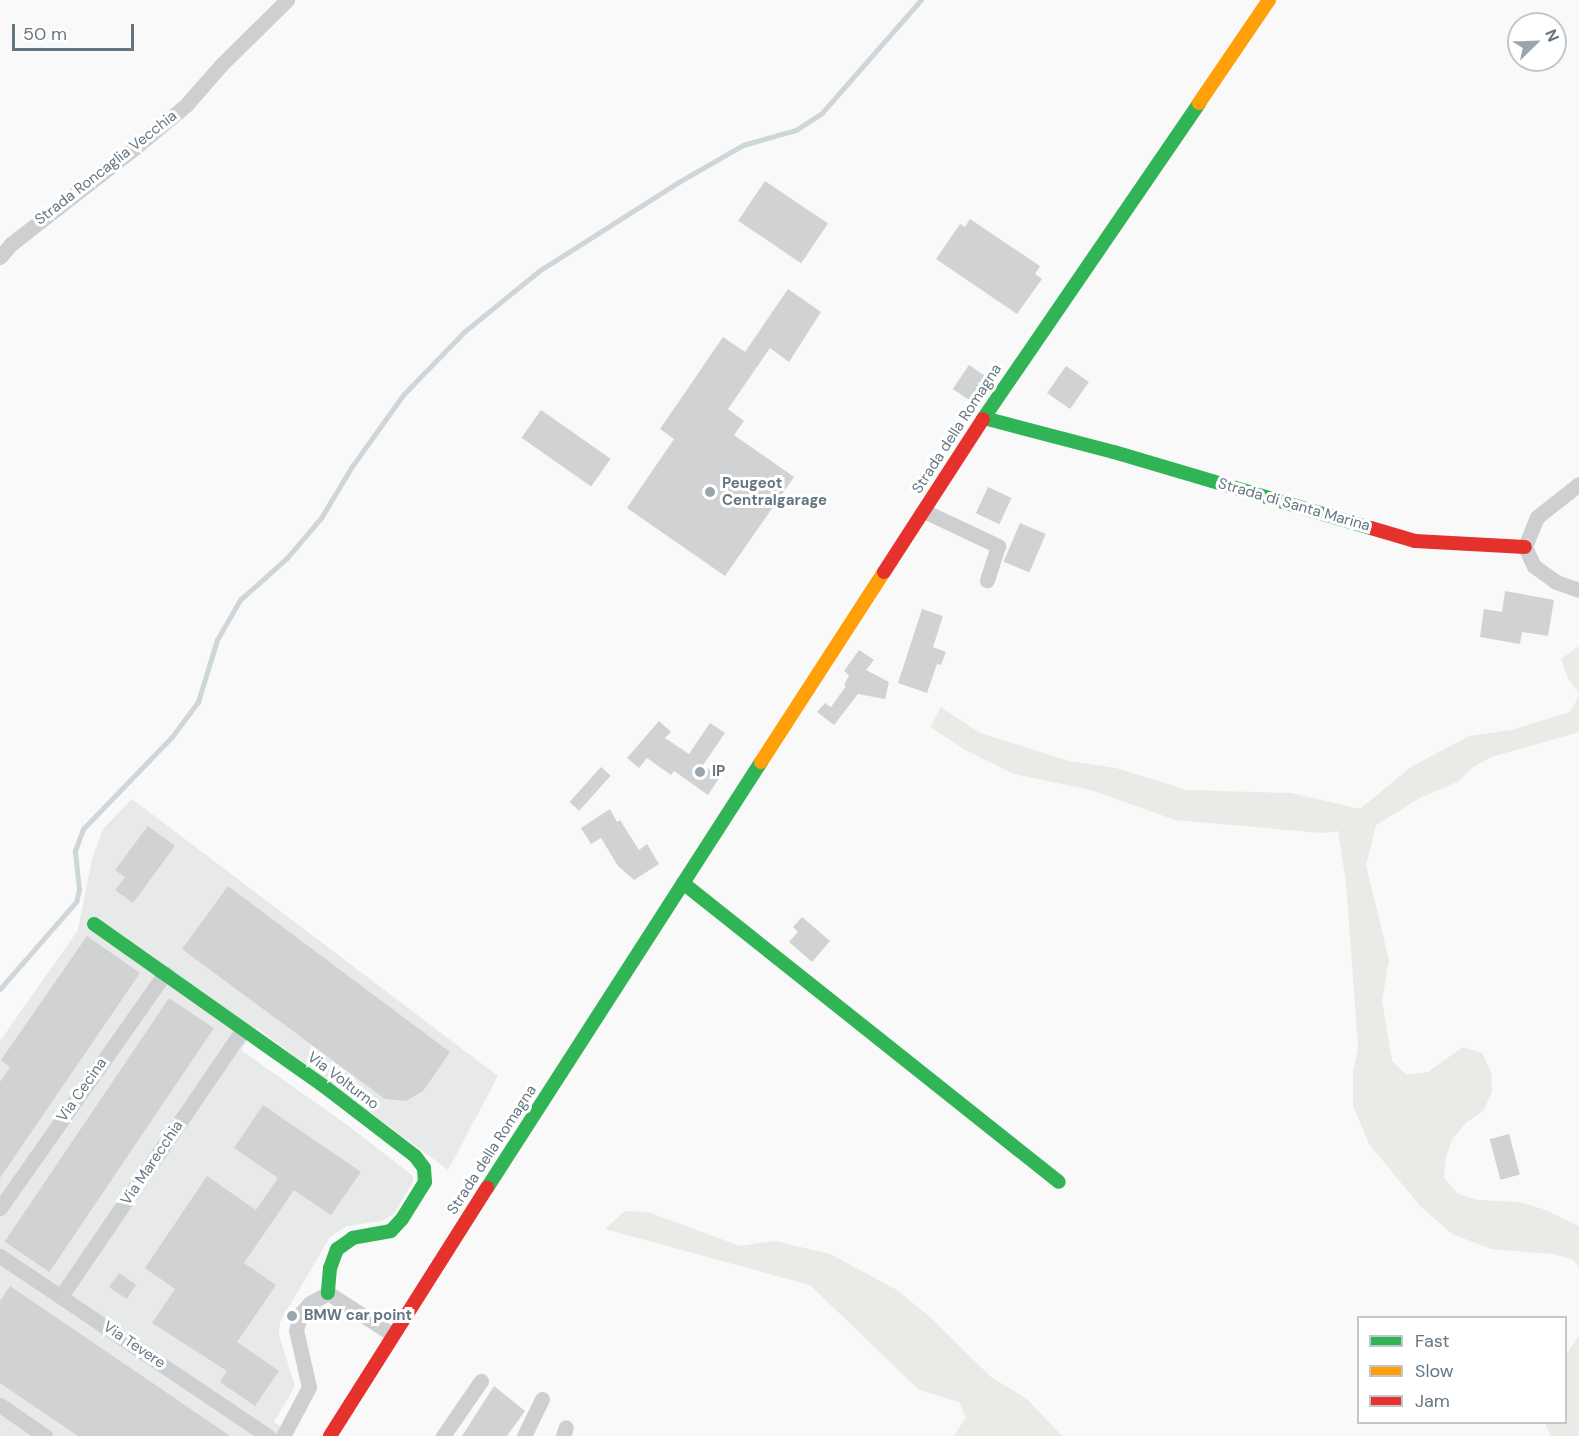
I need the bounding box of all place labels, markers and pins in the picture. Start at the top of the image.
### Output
place label: Peugeot Centralgarage [722,474,827,509]
marker: Peugeot Centralgarage [703,485,717,499]
place label: IP [712,763,725,781]
marker: IP [693,765,707,779]
place label: BMW car point [304,1307,412,1325]
marker: BMW car point [285,1309,299,1323]

